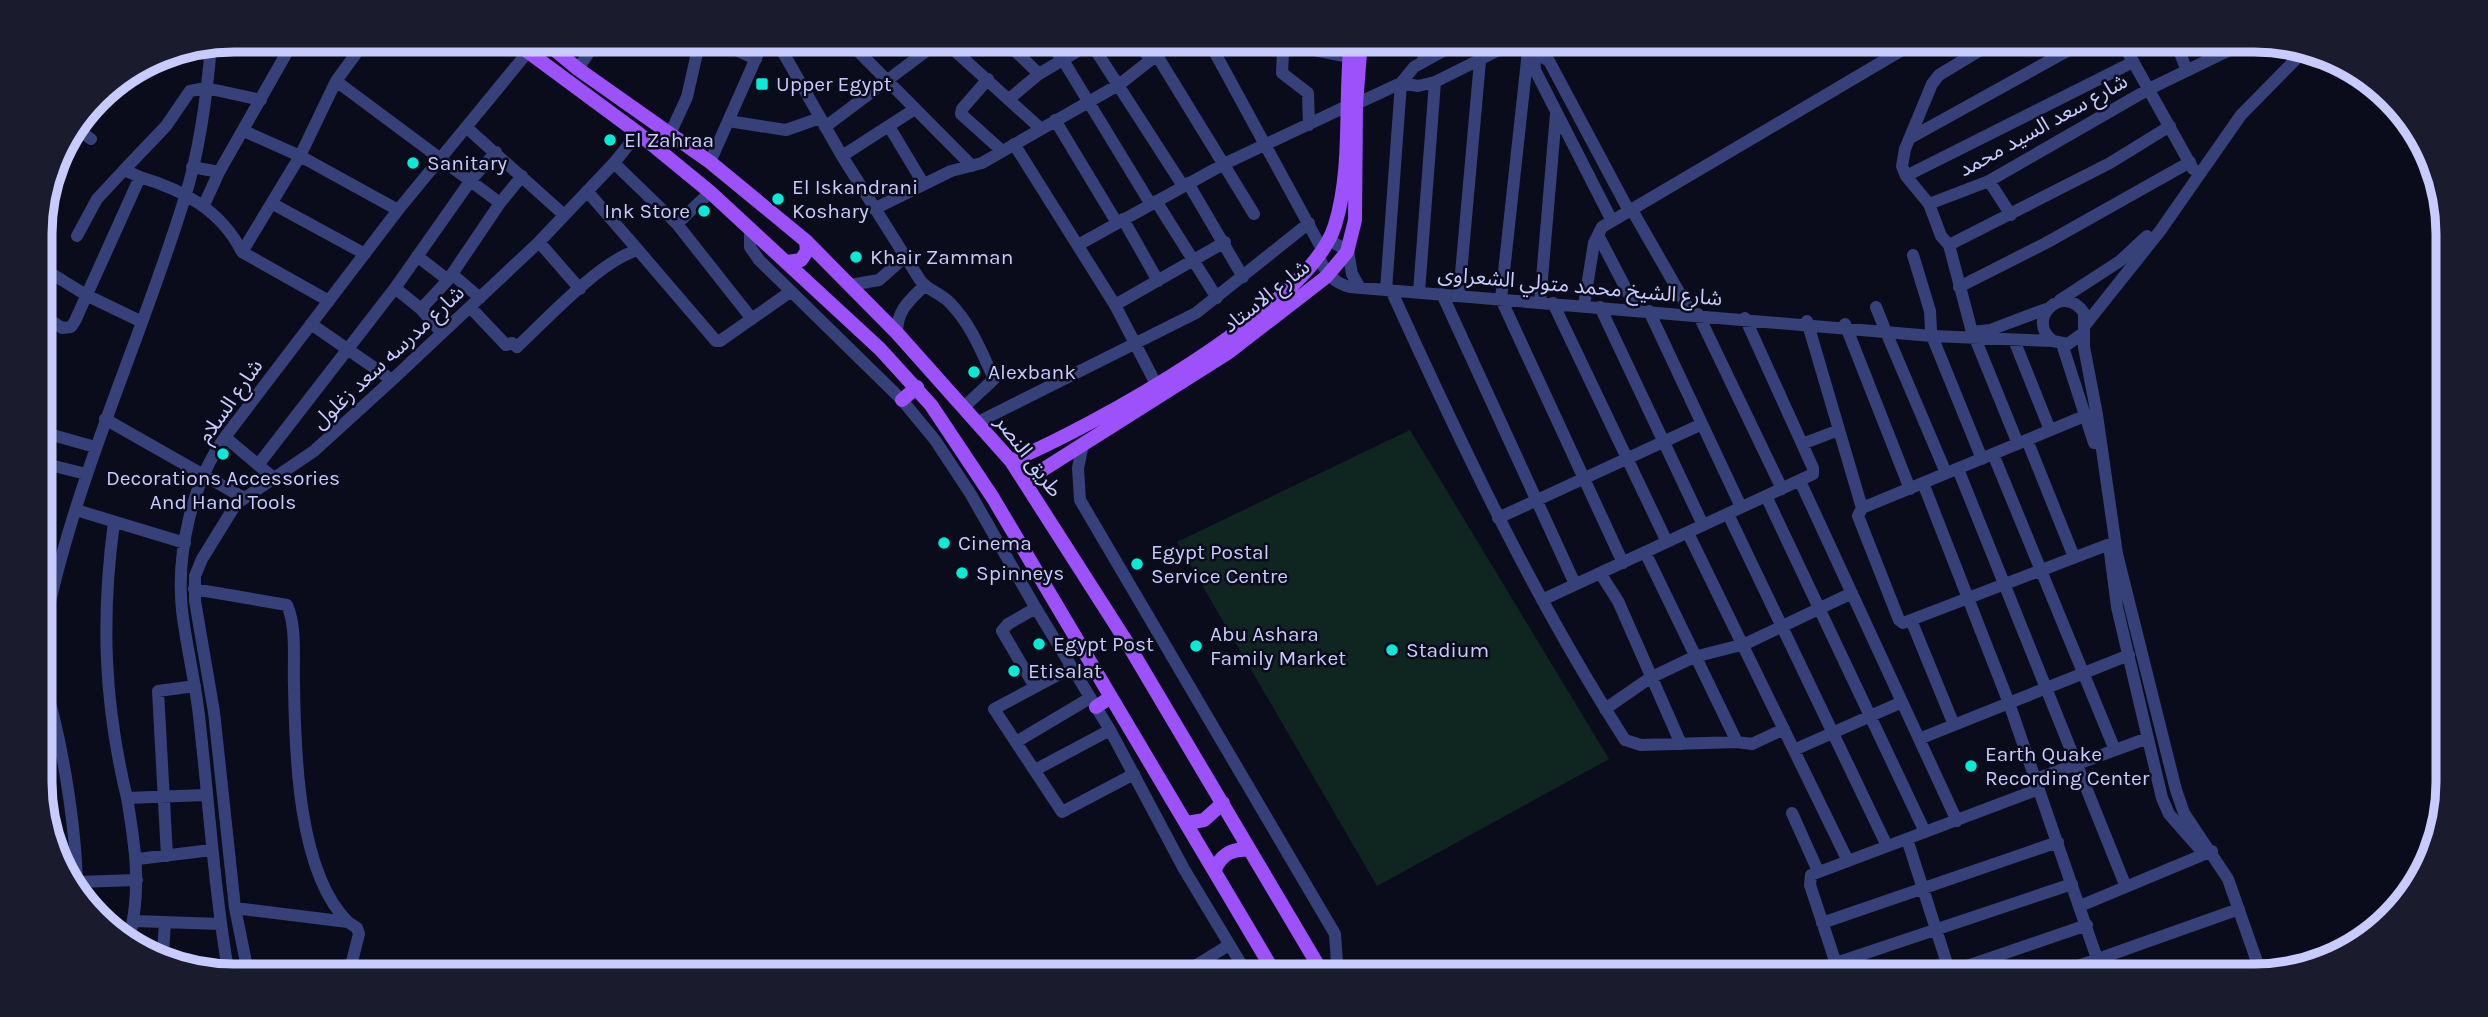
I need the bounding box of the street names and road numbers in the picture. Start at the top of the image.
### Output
street label: شارع سعد السيد محمد [1954,69,2133,184]
street label: شارع الاستاد [1218,255,1316,340]
street label: شارع الشيخ محمد متولي الشعراوى [1436,262,1723,314]
street label: شارع مدرسه سعد زغلول [307,280,471,436]
street label: شارع السلام [192,354,271,450]
street label: طريق النصر [989,410,1067,502]

